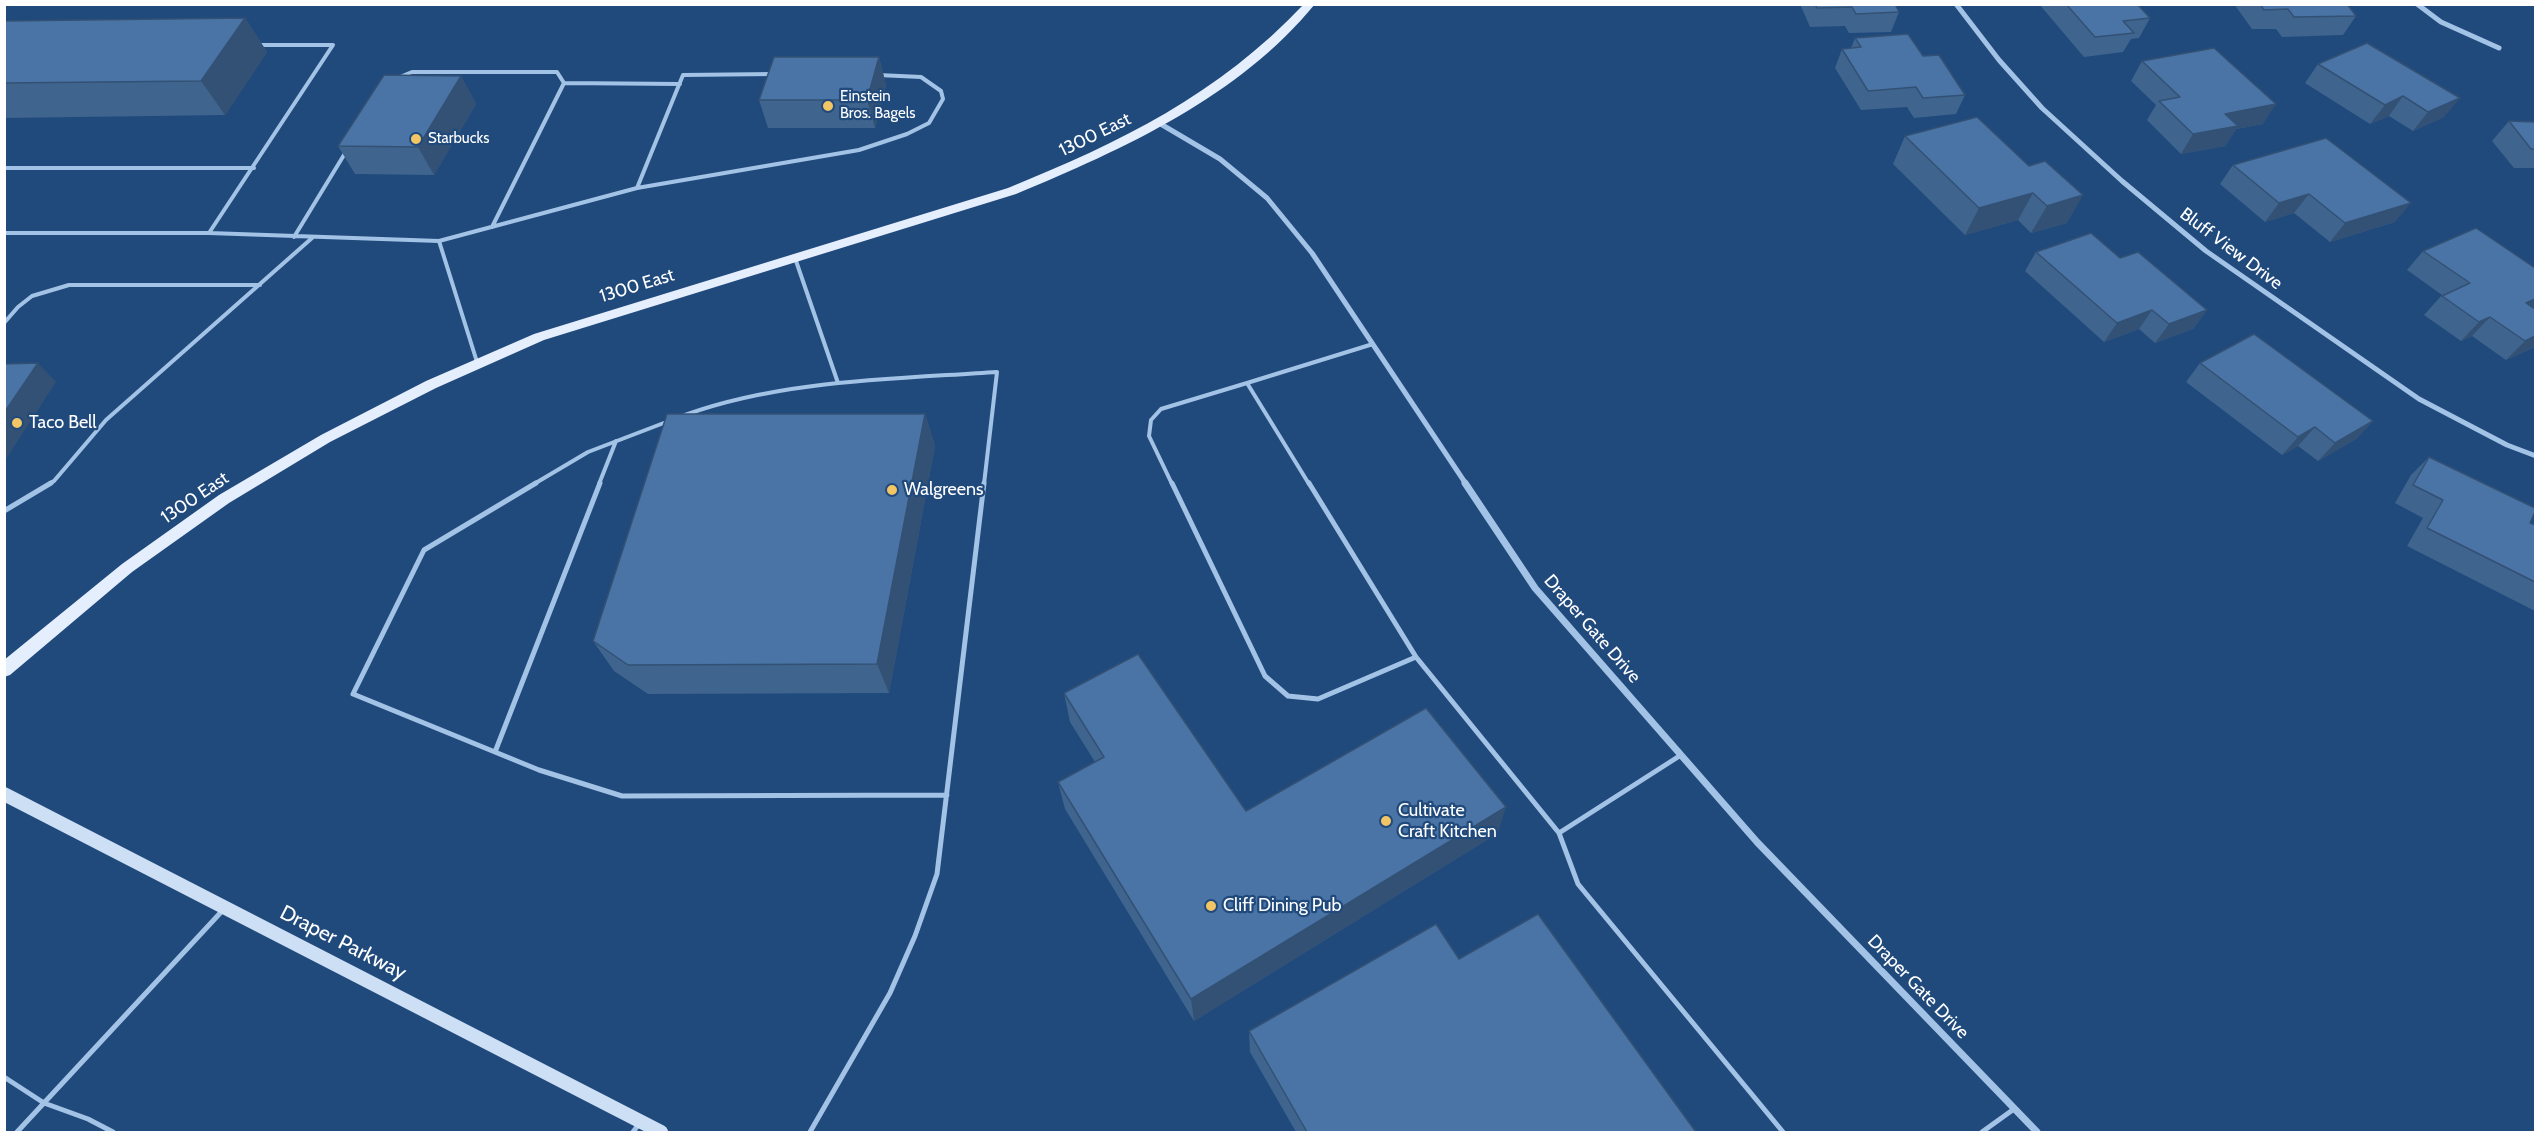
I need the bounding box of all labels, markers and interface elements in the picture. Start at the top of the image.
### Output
place label: Einstein Bros. Bagels [840,88,915,123]
marker: Einstein Bros. Bagels [821,99,835,113]
street label: 1300 East [1056,108,1134,162]
place label: Starbucks [428,130,489,148]
marker: Starbucks [409,132,423,146]
street label: Bluff View Drive [2176,203,2286,295]
street label: 1300 East [597,264,677,308]
place label: Taco Bell [29,412,97,434]
marker: Taco Bell [10,416,24,430]
street label: 1300 East [157,468,233,528]
place label: Walgreens [904,479,984,501]
marker: Walgreens [885,483,899,497]
street label: Draper Gate Drive [1539,570,1645,688]
place label: Cultivate Craft Kitchen [1398,800,1497,842]
marker: Cultivate Craft Kitchen [1379,814,1393,828]
place label: Cliff Dining Pub [1223,895,1341,917]
marker: Cliff Dining Pub [1204,899,1218,913]
street label: Draper Parkway [275,900,411,986]
street label: Draper Gate Drive [1863,930,1973,1044]

